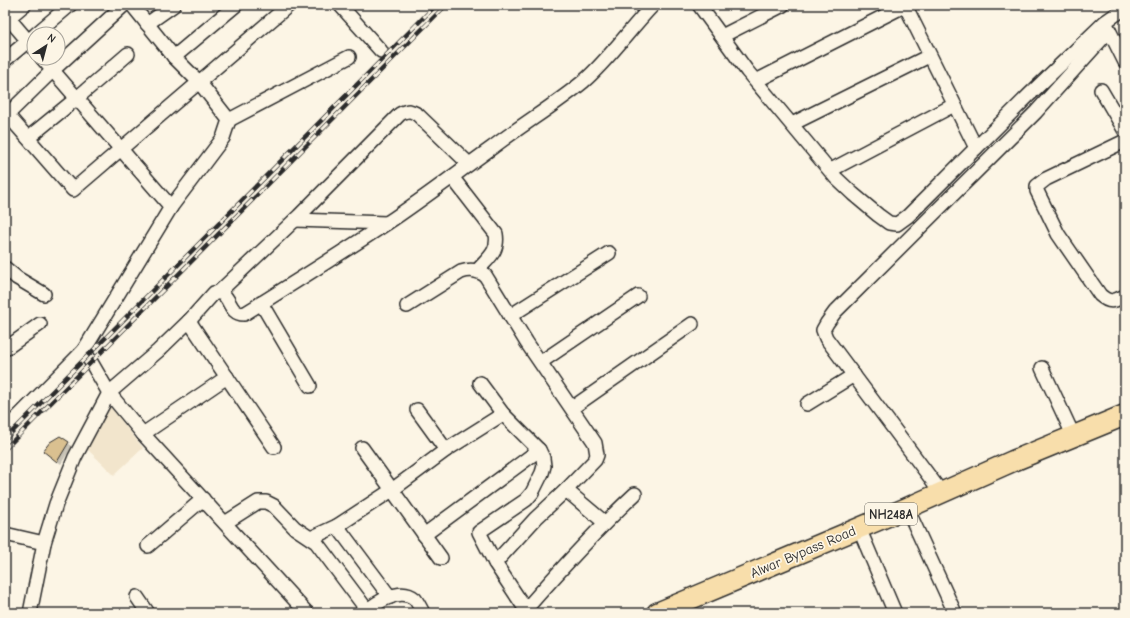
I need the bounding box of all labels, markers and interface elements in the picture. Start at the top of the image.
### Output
north arrow [26,26,66,66]
text: N [45,31,58,46]
road number: NH248A [865,503,917,525]
street label: Alwar Bypass Road [748,522,858,582]

